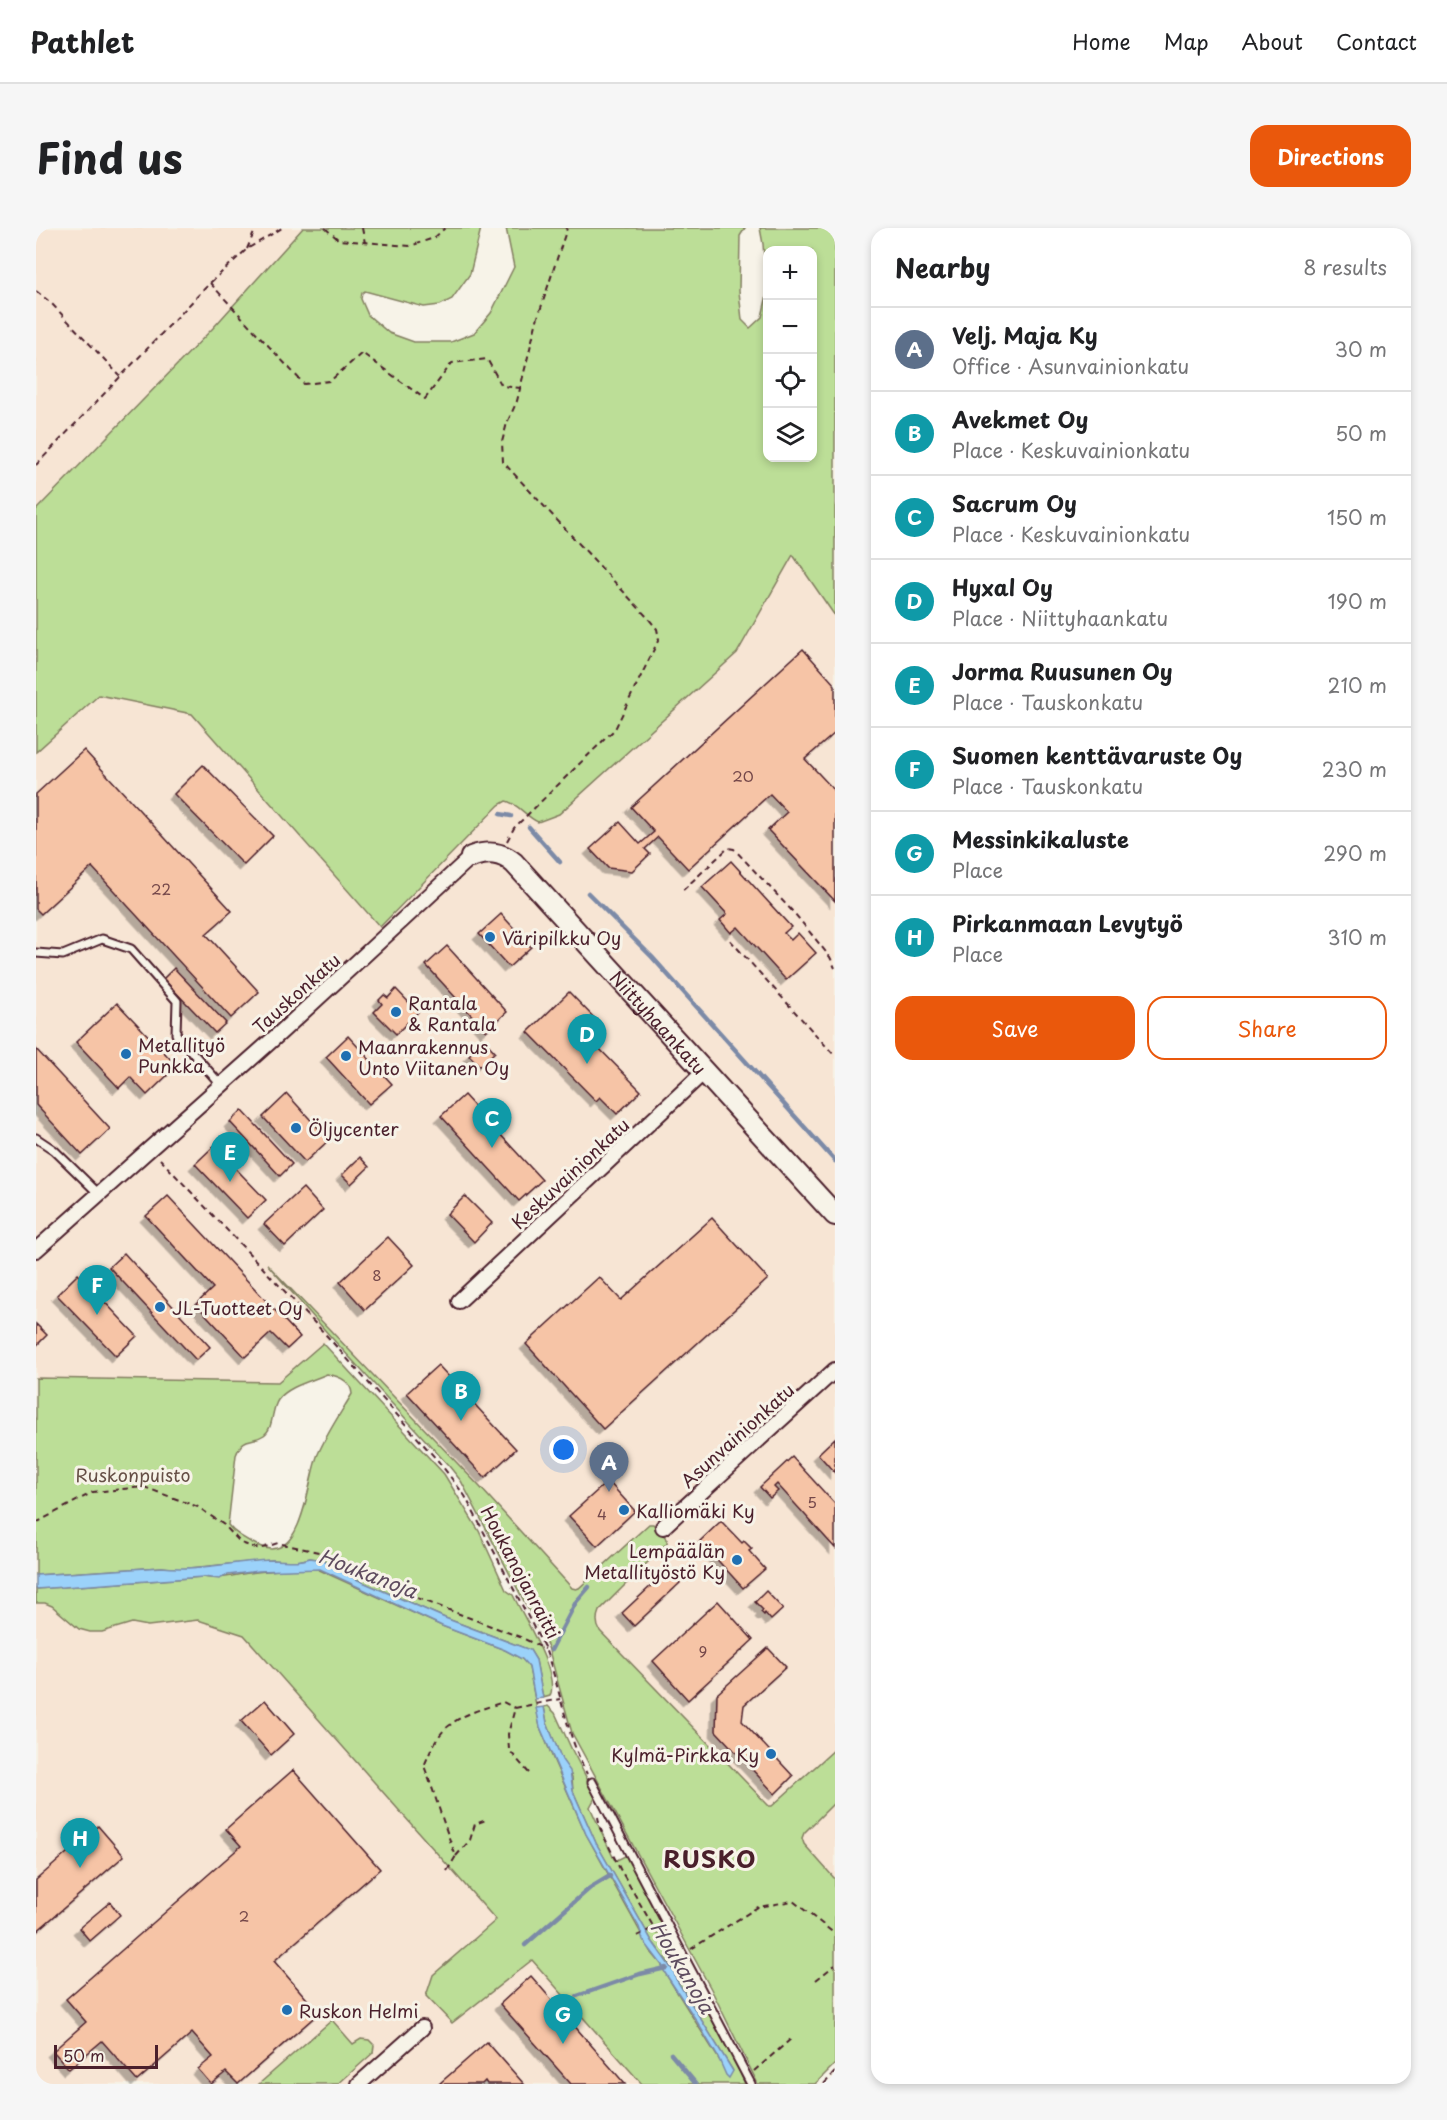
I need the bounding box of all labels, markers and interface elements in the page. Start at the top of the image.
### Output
text: Pathlet [30,20,134,63]
text: Home [1072,25,1131,57]
text: Map [1164,25,1209,57]
text: About [1242,25,1303,57]
text: Contact [1336,25,1417,57]
text: Find us [36,125,183,188]
button: Directions [1250,125,1411,187]
map controls [763,246,817,462]
button: + [763,246,817,300]
text: Nearby [895,248,990,287]
text: 8 results [1303,252,1387,282]
button: − [763,300,817,354]
text: Velj. Maja Ky [952,318,1098,351]
text: A [907,334,922,364]
text: 30 m [1334,334,1387,364]
text: Office · Asunvainionkatu [952,351,1189,381]
button: locate [763,354,817,408]
text: Avekmet Oy [952,402,1088,435]
button: layers [763,408,817,462]
text: B [908,418,921,448]
text: 50 m [1335,418,1387,448]
text: Place · Keskuvainionkatu [952,435,1190,465]
text: Sacrum Oy [952,486,1077,519]
text: C [907,502,922,532]
text: 150 m [1327,502,1387,532]
text: Place · Keskuvainionkatu [952,519,1190,549]
text: Hyxal Oy [952,570,1053,603]
text: D [907,586,922,616]
text: 190 m [1328,586,1387,616]
text: Place · Niittyhaankatu [952,603,1168,633]
text: Jorma Ruusunen Oy [952,654,1173,687]
text: E [908,670,921,700]
text: 210 m [1328,670,1387,700]
text: Place · Tauskonkatu [952,687,1143,717]
text: Suomen kenttävaruste Oy [952,738,1242,771]
text: F [909,754,920,784]
text: 230 m [1322,754,1387,784]
house number: 20 [732,764,754,787]
text: Place · Tauskonkatu [952,771,1143,801]
text: Messinkikaluste [952,822,1129,855]
text: G [906,838,923,868]
text: 290 m [1323,838,1387,868]
text: Place [952,855,1003,885]
house number: 22 [151,877,171,900]
text: Pirkanmaan Levytyö [952,906,1183,939]
text: H [907,922,922,952]
text: 310 m [1327,922,1387,952]
place label: Väripilkku Oy [502,924,621,951]
marker: Väripilkku Oy [483,930,497,944]
text: Place [952,939,1003,969]
street label: Tauskonkatu [246,946,346,1040]
street label: Niittyhaankatu [604,964,714,1080]
place label: Rantala & Rantala [408,989,497,1037]
button: Save [895,996,1135,1060]
button: Share [1147,996,1387,1060]
marker: Rantala & Rantala [389,1005,403,1019]
pin: D [568,1014,606,1064]
place label: Metallityö Punkka [138,1031,225,1079]
place label: Maanrakennus Unto Viitanen Oy [358,1033,509,1081]
marker: Metallityö Punkka [119,1047,133,1061]
marker: Maanrakennus Unto Viitanen Oy [339,1049,353,1063]
pin: C [472,1098,512,1148]
street label: Keskuvainionkatu [505,1111,635,1235]
place label: Öljycenter [308,1115,399,1142]
marker: Öljycenter [289,1121,303,1135]
pin: E [210,1132,250,1182]
house number: 8 [372,1263,382,1286]
pin: F [78,1266,116,1315]
place label: JL-Tuotteet Oy [172,1294,303,1321]
marker: JL-Tuotteet Oy [153,1300,167,1314]
pin: B [442,1372,480,1421]
street label: Asunvainionkatu [674,1376,800,1494]
your location [549,1435,578,1464]
pin: A [590,1442,628,1492]
park label: Ruskonpuisto [76,1461,190,1488]
house number: 5 [807,1490,817,1513]
place label: Kalliomäki Ky [636,1497,755,1524]
street label: Houkanojanraitti [475,1501,567,1643]
house number: 4 [597,1502,607,1525]
marker: Kalliomäki Ky [617,1503,631,1517]
place label: Lempäälän Metallityöstö Ky [584,1537,725,1585]
water label: Houkanoja [314,1541,422,1606]
marker: Lempäälän Metallityöstö Ky [730,1553,744,1567]
house number: 9 [699,1639,707,1662]
place label: Kylmä-Pirkka Ky [611,1741,759,1768]
marker: Kylmä-Pirkka Ky [764,1747,778,1761]
pin: H [60,1818,99,1868]
district label: RUSKO [663,1840,757,1876]
house number: 2 [239,1904,249,1927]
water label: Houkanoja [644,1915,723,2019]
pin: G [544,1994,582,2044]
place label: Ruskon Helmi [299,1997,419,2024]
marker: Ruskon Helmi [280,2003,294,2017]
scale bar [54,2042,158,2070]
text: 50 m [63,2043,104,2067]

